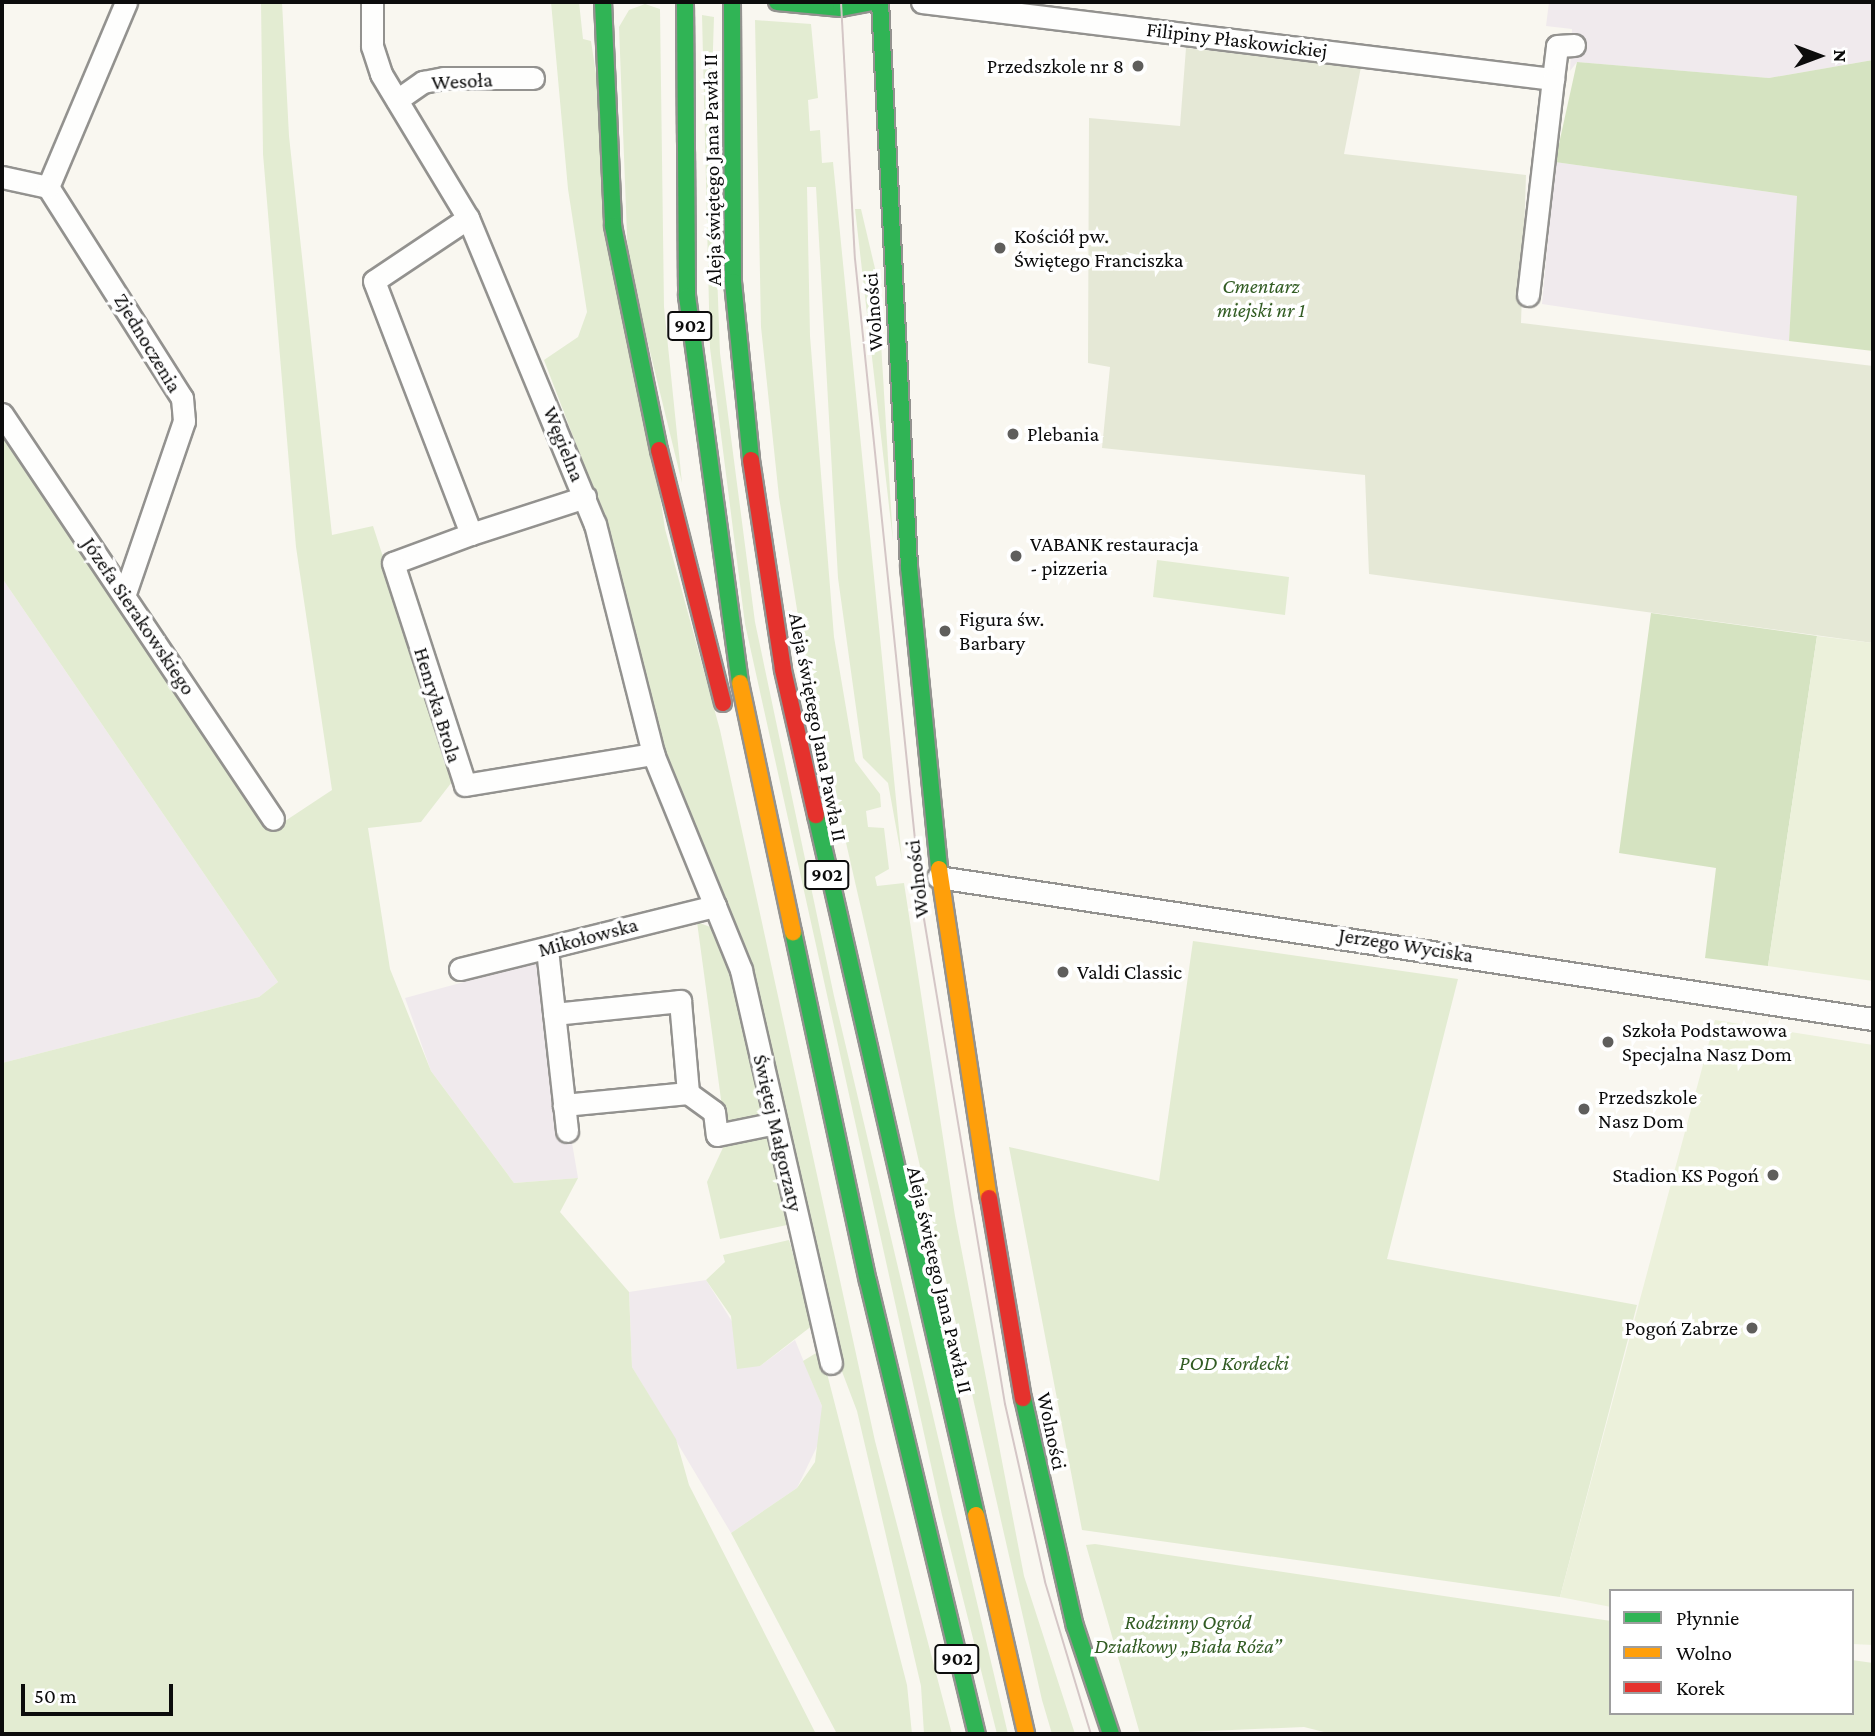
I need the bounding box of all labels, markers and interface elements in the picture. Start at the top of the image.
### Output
street label: Filipiny Płaskowickiej [1145,16,1329,64]
north arrow [1784,21,1854,91]
text: N [1830,50,1851,62]
place label: Przedszkole nr 8 [987,53,1124,79]
street label: Aleja świętego Jana Pawła II [697,54,727,286]
marker: Przedszkole nr 8 [1130,58,1146,74]
street label: Wesoła [431,67,493,95]
place label: Kościół pw. Świętego Franciszka [1014,223,1184,273]
marker: Kościół pw. Świętego Franciszka [992,240,1008,256]
street label: Wolności [858,272,888,352]
park label: Cmentarz miejski nr 1 [1217,273,1305,323]
street label: Zjednoczenia [109,289,187,397]
road number: 902 [667,310,713,342]
street label: Węgielna [538,403,590,485]
place label: Plebania [1027,421,1099,447]
marker: Plebania [1005,426,1021,442]
place label: VABANK restauracja - pizzeria [1030,531,1199,581]
street label: Józefa Sierakowskiego [77,532,201,700]
marker: VABANK restauracja - pizzeria [1008,548,1024,564]
place label: Figura św. Barbary [959,606,1044,656]
street label: Aleja świętego Jana Pawła II [783,611,853,843]
marker: Figura św. Barbary [937,623,953,639]
street label: Henryka Brola [409,644,467,766]
street label: Wolności [900,839,934,919]
road number: 902 [804,860,850,890]
street label: Mikołowska [535,912,641,962]
street label: Jerzego Wyciska [1337,922,1475,968]
place label: Valdi Classic [1077,959,1182,985]
marker: Valdi Classic [1055,964,1071,980]
place label: Szkoła Podstawowa Specjalna Nasz Dom [1622,1017,1792,1067]
marker: Szkoła Podstawowa Specjalna Nasz Dom [1600,1034,1616,1050]
street label: Świętej Małgorzaty [748,1052,808,1214]
place label: Przedszkole Nasz Dom [1598,1084,1697,1134]
marker: Przedszkole Nasz Dom [1576,1101,1592,1117]
place label: Stadion KS Pogoń [1612,1162,1759,1188]
street label: Aleja świętego Jana Pawła II [902,1164,978,1396]
marker: Stadion KS Pogoń [1765,1167,1781,1183]
place label: Pogoń Zabrze [1625,1315,1738,1341]
marker: Pogoń Zabrze [1744,1320,1760,1336]
park label: POD Kordecki [1179,1350,1289,1376]
street label: Wolności [1032,1390,1072,1472]
legend [1609,1589,1854,1715]
text: Płynnie [1676,1606,1739,1630]
park label: Rodzinny Ogród Działkowy „Biała Róża” [1094,1609,1282,1659]
text: Wolno [1676,1641,1732,1665]
road number: 902 [934,1644,980,1674]
scale bar [24,1670,177,1714]
text: Korek [1676,1676,1725,1700]
text: 50 m [34,1684,77,1708]

